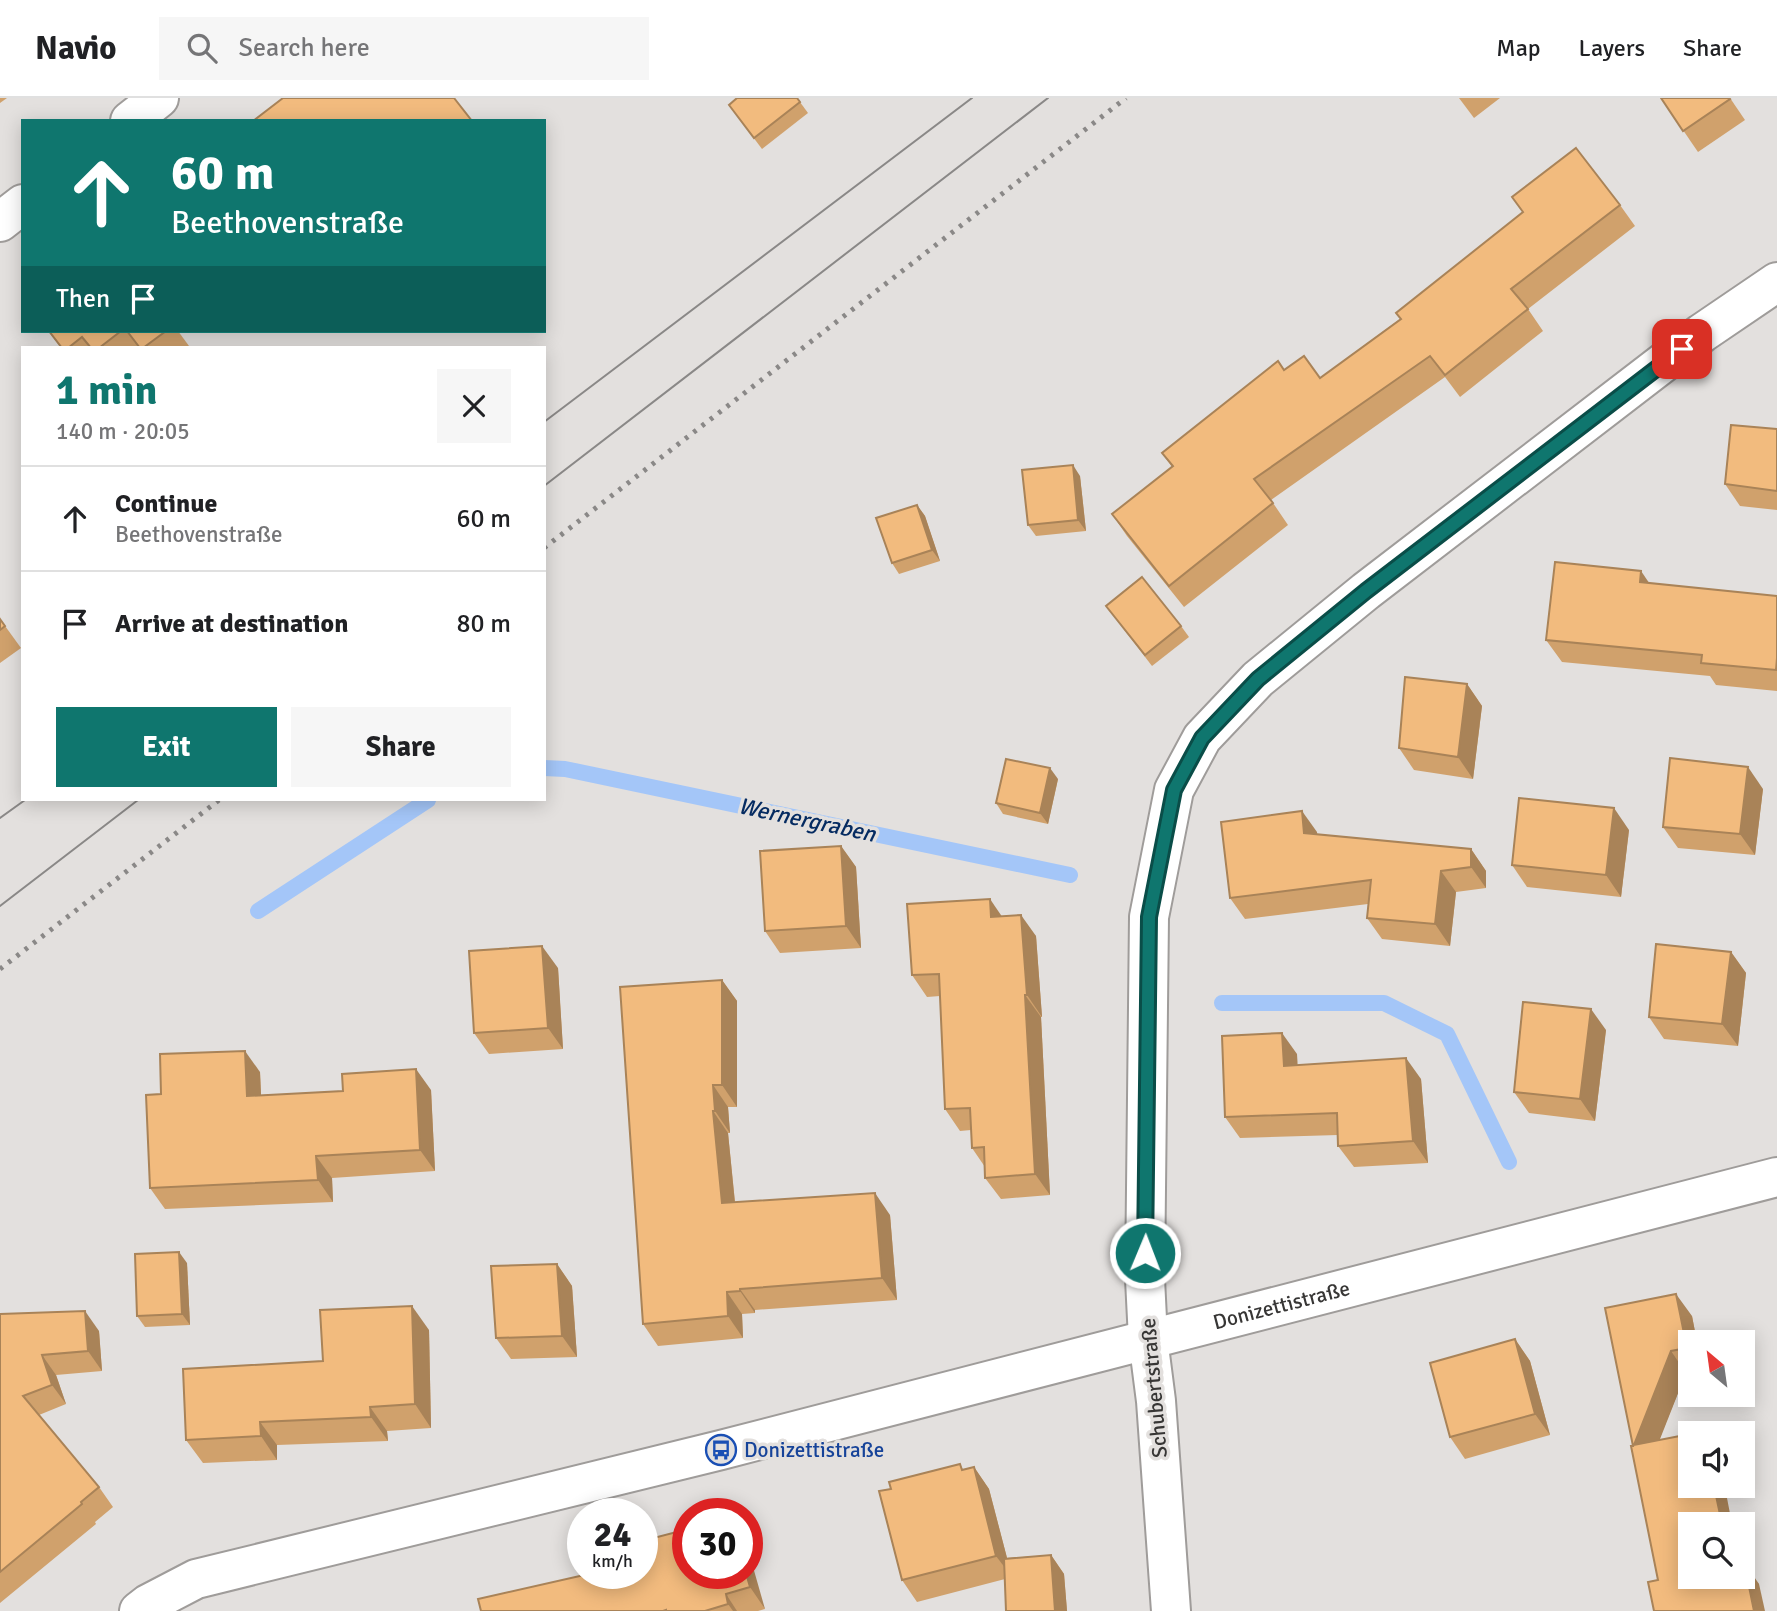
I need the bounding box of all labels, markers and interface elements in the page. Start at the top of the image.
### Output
search box [159,17,649,80]
text: Navio [35,28,117,69]
icon: search [183,29,221,67]
text: Search here [239,32,370,64]
text: Map [1496,33,1541,63]
text: Layers [1579,33,1645,63]
text: Share [1683,33,1742,63]
text: 60 m [171,143,274,203]
icon: ahead [56,147,147,238]
text: Beethovenstraße [171,203,404,242]
icon: arrive [124,280,162,318]
text: Then [56,283,110,315]
pin [1652,319,1712,379]
icon: arrive [1663,330,1701,368]
text: 1 min [56,365,157,416]
button: close [437,369,511,443]
text: 140 m · 20:05 [56,417,190,446]
text: Continue [115,488,217,520]
icon: ahead [56,500,94,538]
text: 60 m [456,503,511,535]
text: Beethovenstraße [115,520,282,549]
icon: arrive [56,605,94,643]
text: Arrive at destination [115,608,348,640]
text: 80 m [456,608,511,640]
button: Exit [56,707,277,787]
button: Share [291,707,511,787]
water label: Wernergraben [736,791,880,849]
position arrow [1108,1216,1182,1290]
street label: Donizettistraße [1210,1275,1353,1335]
street label: Schubertstraße [1135,1317,1173,1459]
north arrow [1678,1330,1755,1407]
map controls [1678,1330,1755,1589]
button: sound [1678,1421,1755,1498]
bus stop icon: Donizettistraße [704,1433,738,1467]
place label: Donizettistraße [744,1437,884,1463]
speed limit sign: 30 [672,1498,763,1589]
button: search [1678,1512,1755,1589]
text: 24 [594,1513,631,1556]
text: km/h [592,1550,633,1572]

